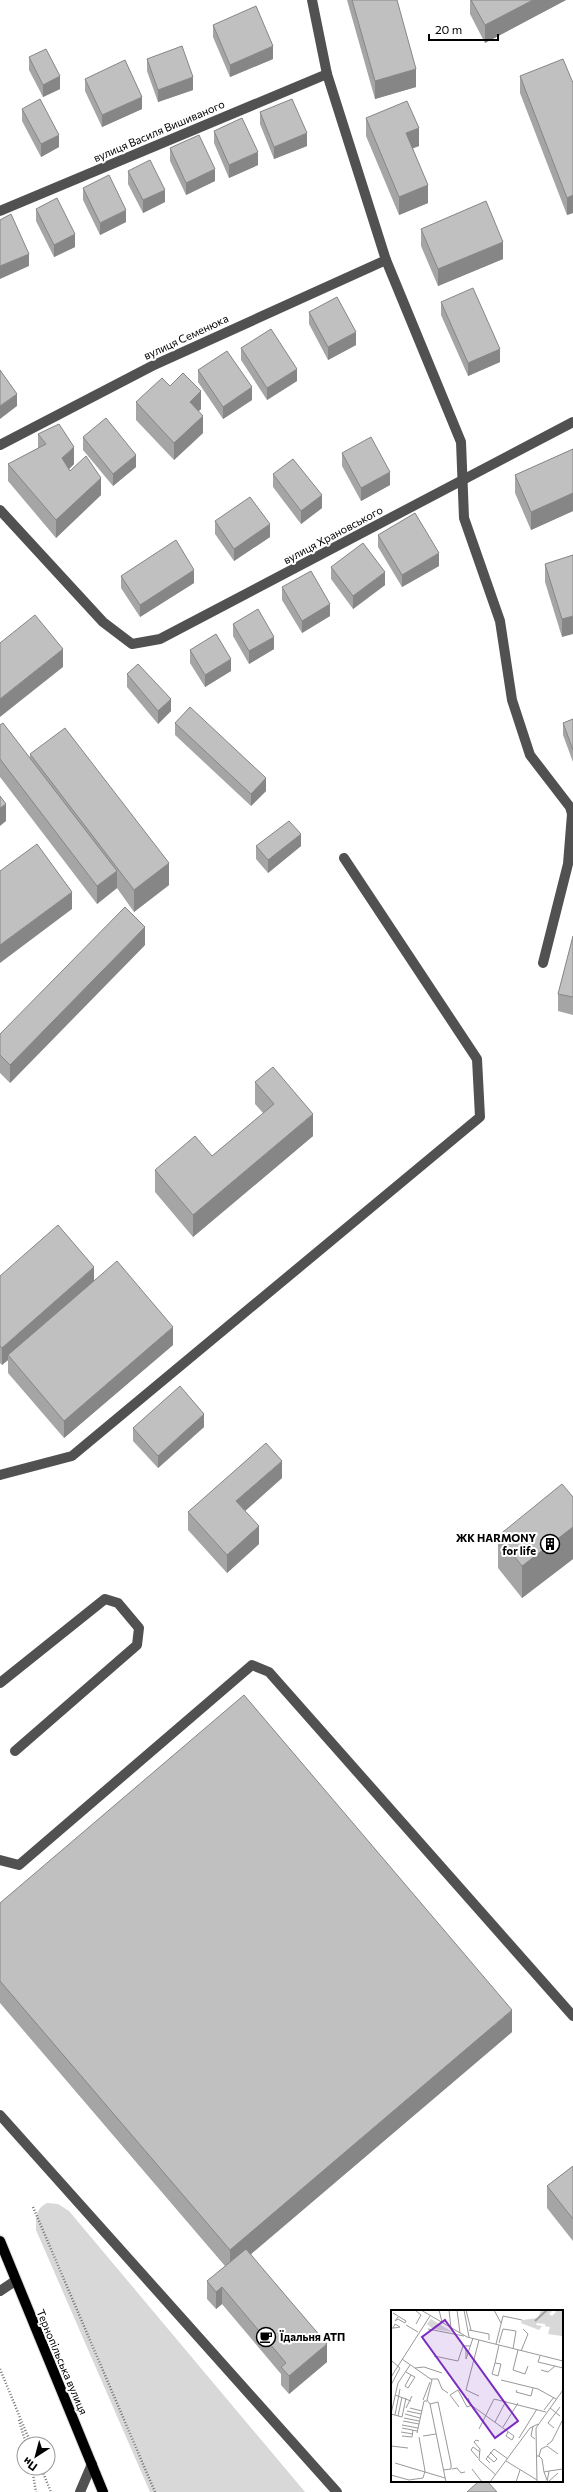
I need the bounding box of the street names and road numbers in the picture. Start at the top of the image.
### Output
street label: вулиця Василя Вишиваного [91,97,227,164]
street label: вулиця Семенюка [141,311,230,362]
street label: вулиця Храновського [281,503,385,566]
street label: Тернопільська вулиця [34,2307,91,2416]

